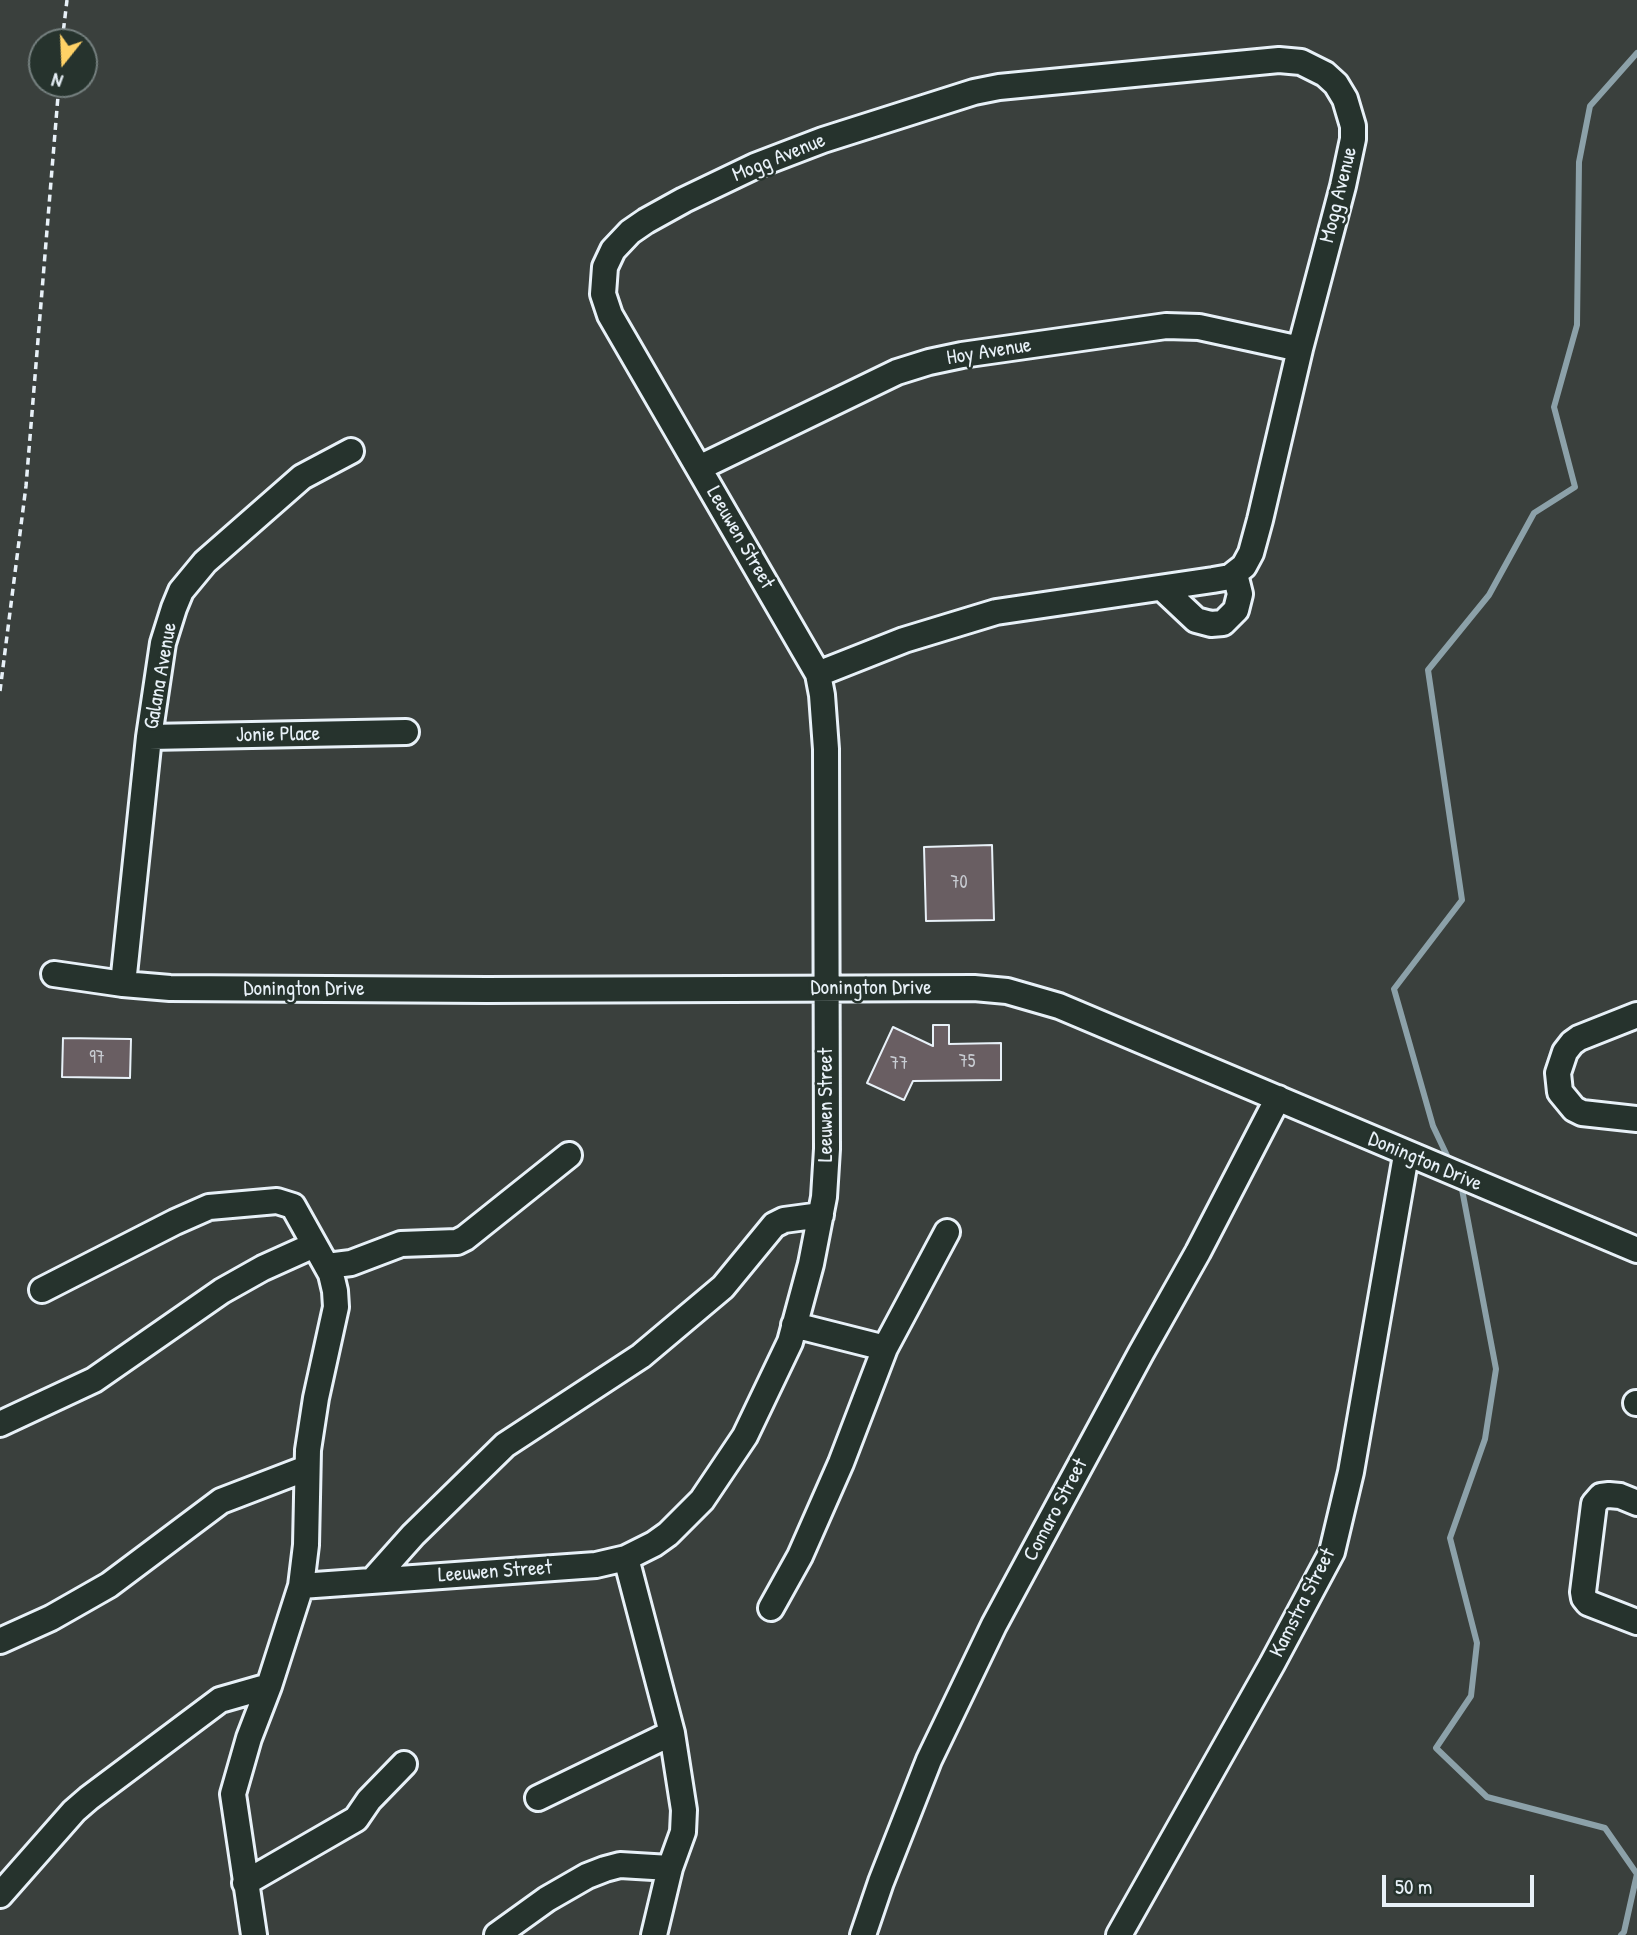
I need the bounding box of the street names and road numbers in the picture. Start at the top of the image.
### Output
street label: Mogg Avenue [729,128,829,188]
street label: Mogg Avenue [1315,145,1363,245]
street label: Hoy Avenue [945,333,1033,371]
street label: Leeuwen Street [701,482,779,594]
street label: Galana Avenue [139,621,183,731]
street label: Jonie Place [236,722,320,748]
street label: Donington Drive [810,975,932,1001]
street label: Donington Drive [243,976,365,1002]
street label: Leeuwen Street [813,1048,839,1162]
street label: Donington Drive [1364,1127,1486,1197]
street label: Comaro Street [1018,1454,1094,1566]
street label: Kamstra Street [1265,1544,1341,1662]
street label: Leeuwen Street [437,1555,553,1589]

